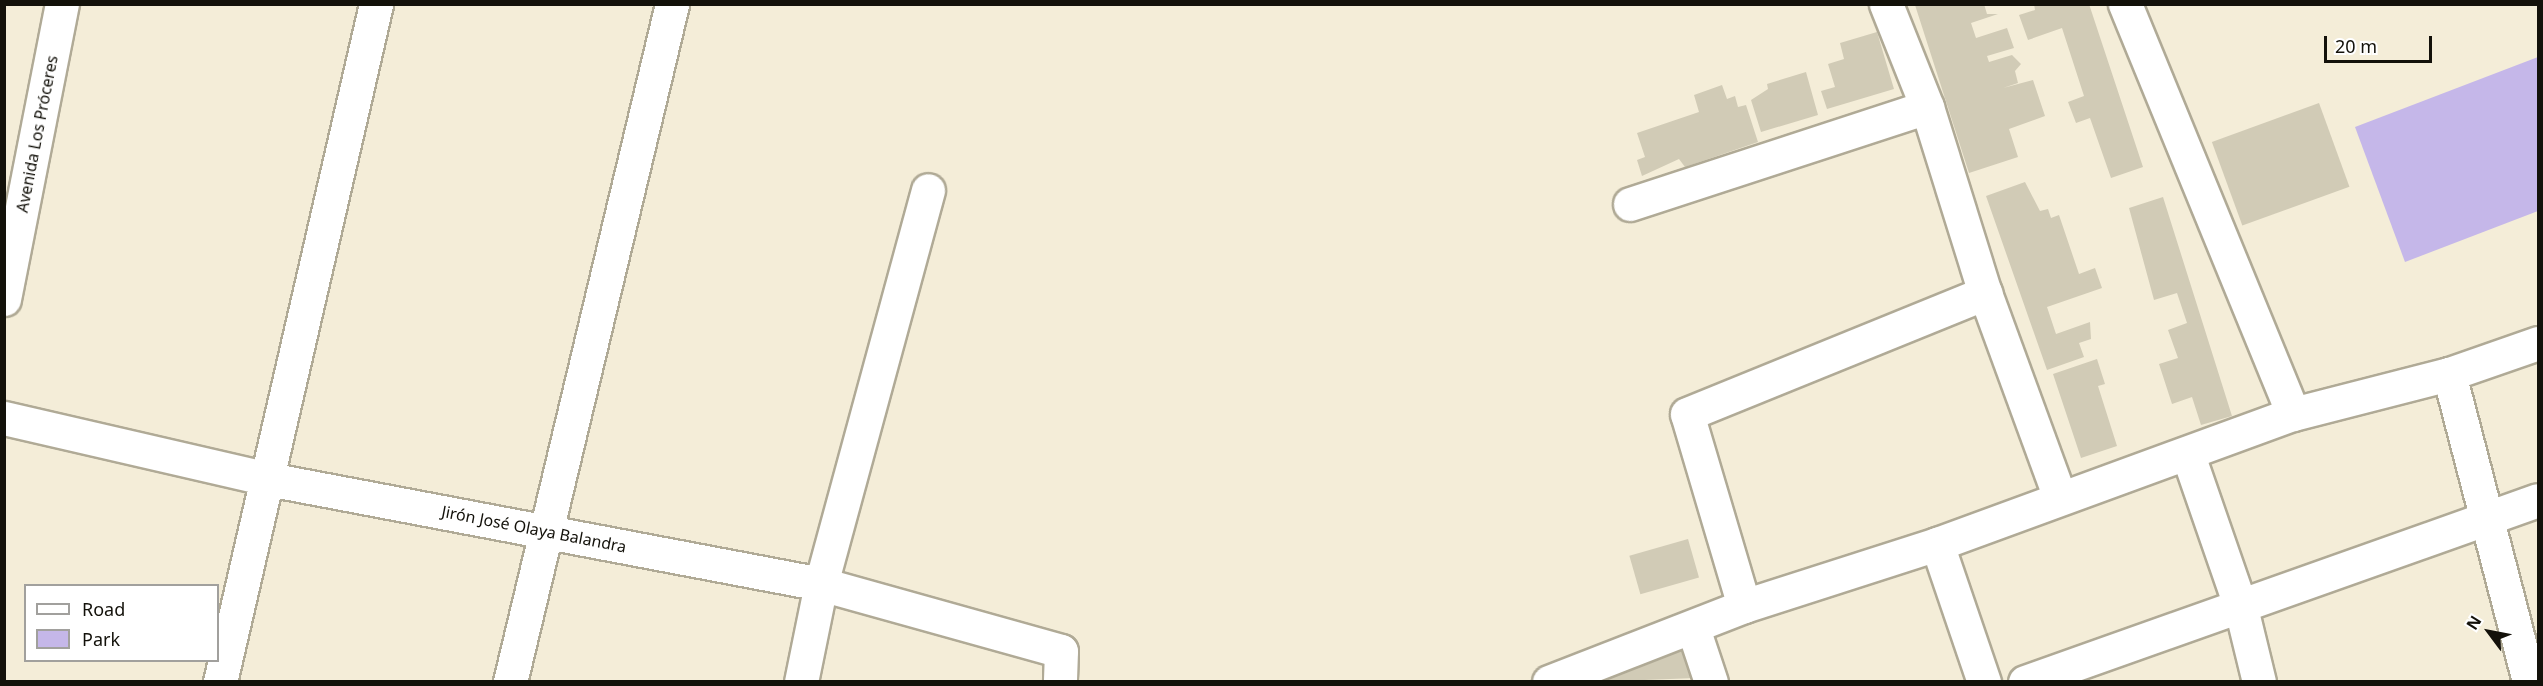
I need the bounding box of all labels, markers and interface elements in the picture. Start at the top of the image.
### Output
scale bar [2327,24,2435,62]
text: 20 m [2335,34,2377,58]
street label: Avenida Los Próceres [12,54,62,214]
street label: Jirón José Olaya Balandra [440,502,628,556]
legend [24,584,219,662]
text: Road [82,597,125,621]
north arrow [2459,602,2519,662]
text: N [2461,611,2487,634]
text: Park [82,627,120,651]

